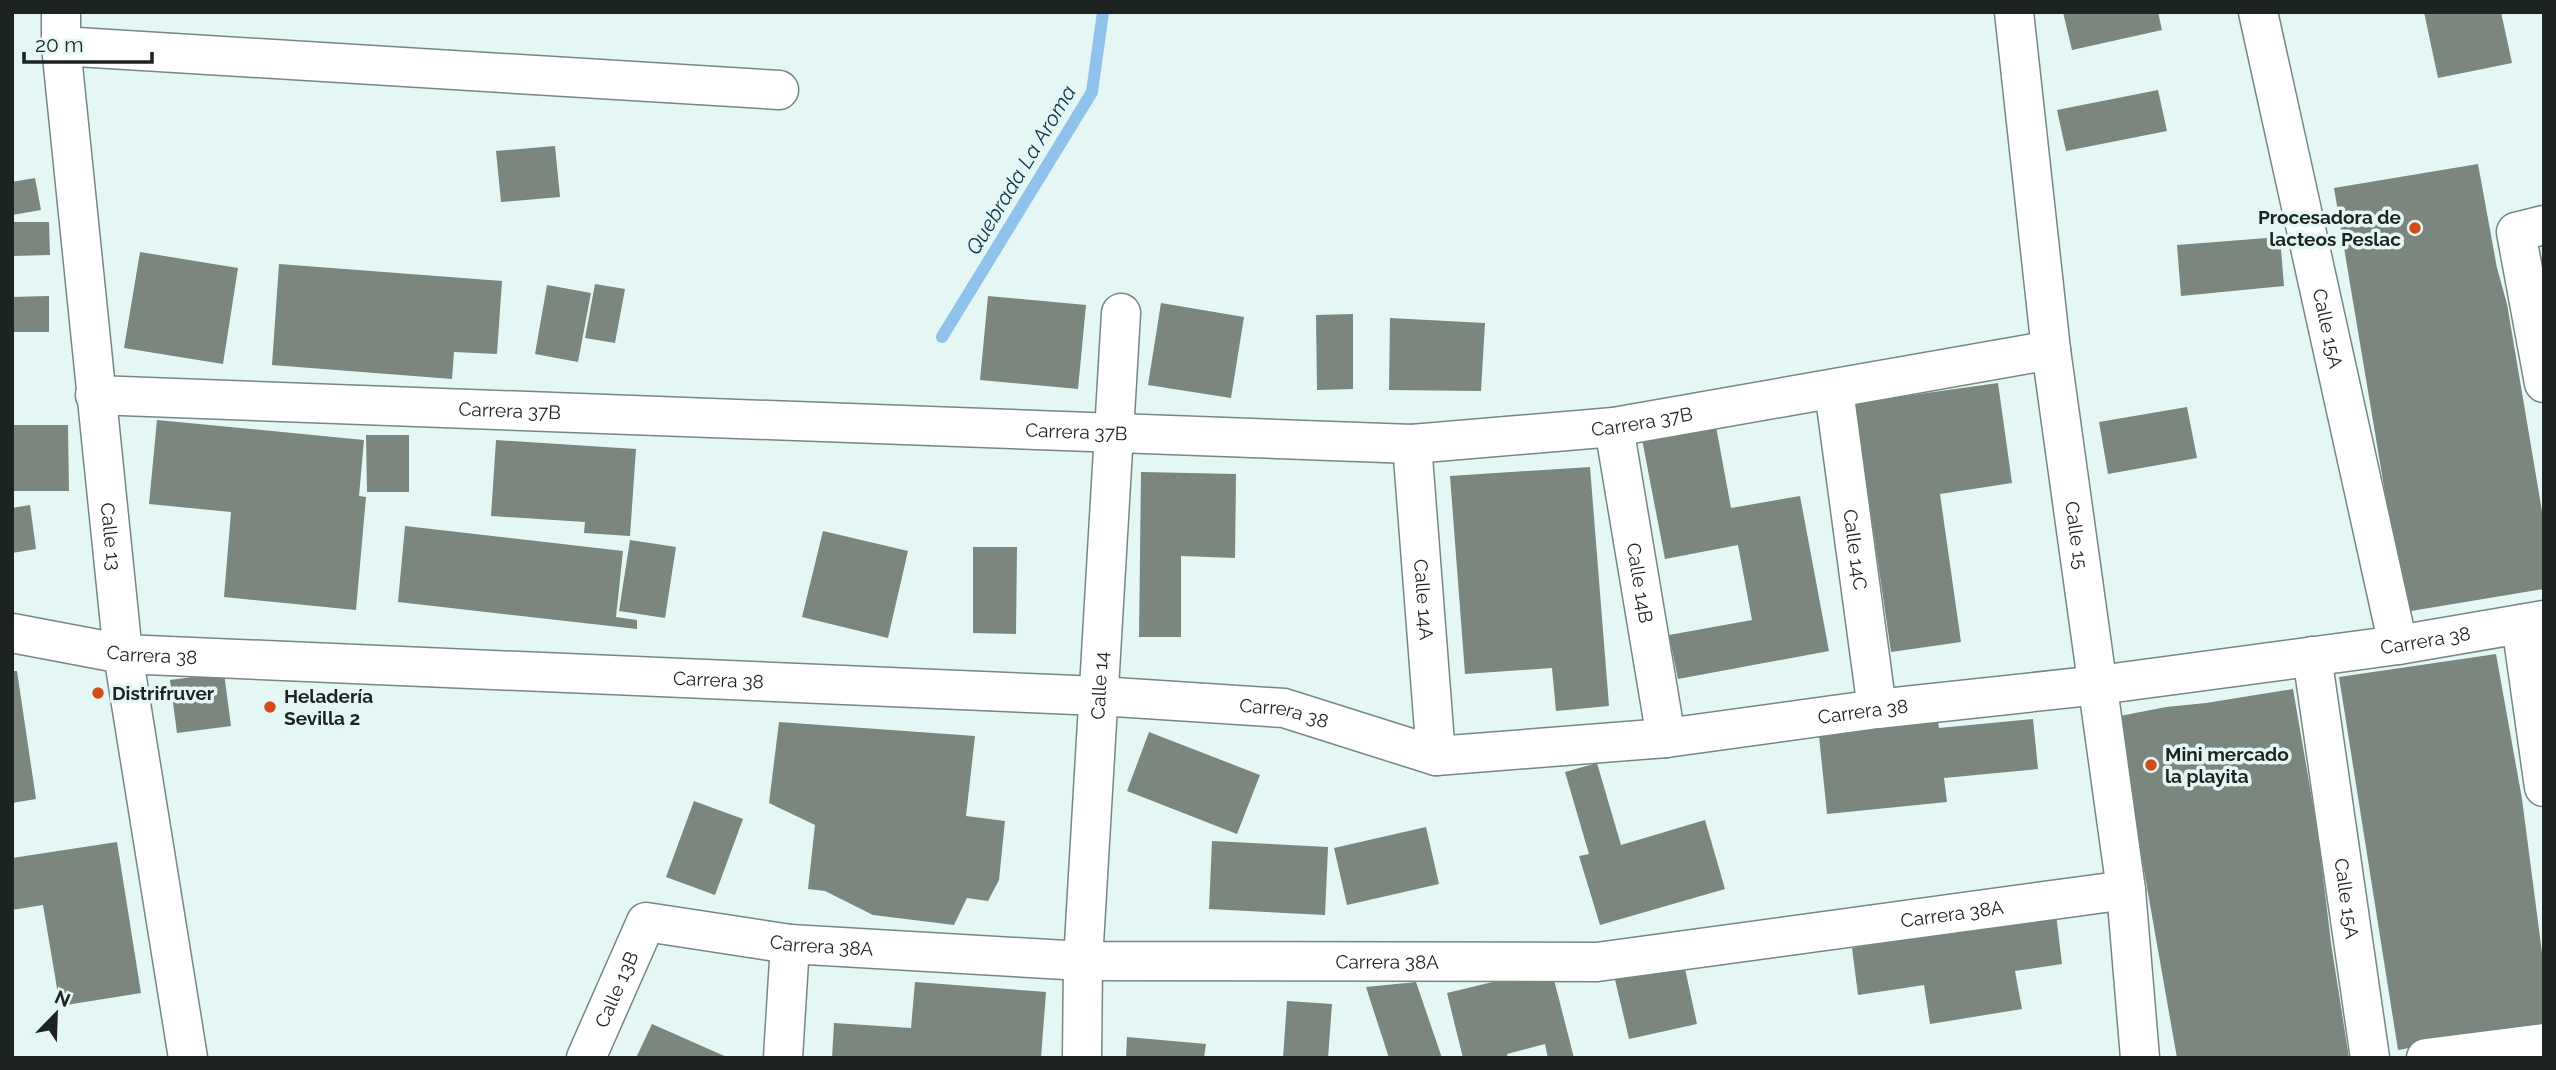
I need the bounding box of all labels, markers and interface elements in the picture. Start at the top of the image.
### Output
scale bar [24,21,152,65]
text: 20 m [35,32,83,57]
water label: Quebrada La Aroma [960,81,1081,259]
place label: Procesadora de lacteos Peslac [2258,206,2401,250]
marker: Procesadora de lacteos Peslac [2407,220,2423,236]
street label: Calle 15A [2308,286,2347,370]
street label: Carrera 37B [458,398,561,423]
street label: Carrera 37B [1590,402,1694,440]
street label: Carrera 37B [1025,419,1128,444]
street label: Calle 15 [2061,500,2092,571]
street label: Calle 13 [97,501,125,571]
street label: Calle 14C [1839,508,1872,591]
street label: Calle 14B [1623,541,1658,625]
street label: Calle 14A [1410,558,1438,641]
street label: Carrera 38 [2379,622,2472,658]
street label: Carrera 38 [105,640,198,668]
street label: Calle 14 [1086,651,1112,720]
street label: Carrera 38 [673,667,764,693]
place label: Distrifruver [112,682,215,704]
marker: Distrifruver [90,685,106,701]
place label: Heladería Sevilla 2 [284,685,373,729]
street label: Carrera 38 [1239,694,1331,732]
street label: Carrera 38 [1816,695,1909,728]
marker: Heladería Sevilla 2 [262,699,278,715]
place label: Mini mercado la playita [2165,743,2289,787]
marker: Mini mercado la playita [2143,757,2159,773]
street label: Calle 15A [2330,857,2364,940]
street label: Carrera 38A [1899,896,2005,932]
street label: Carrera 38A [768,930,874,960]
street label: Calle 13B [590,948,643,1031]
street label: Carrera 38A [1335,950,1439,973]
north arrow [21,979,91,1049]
text: N [52,985,74,1011]

